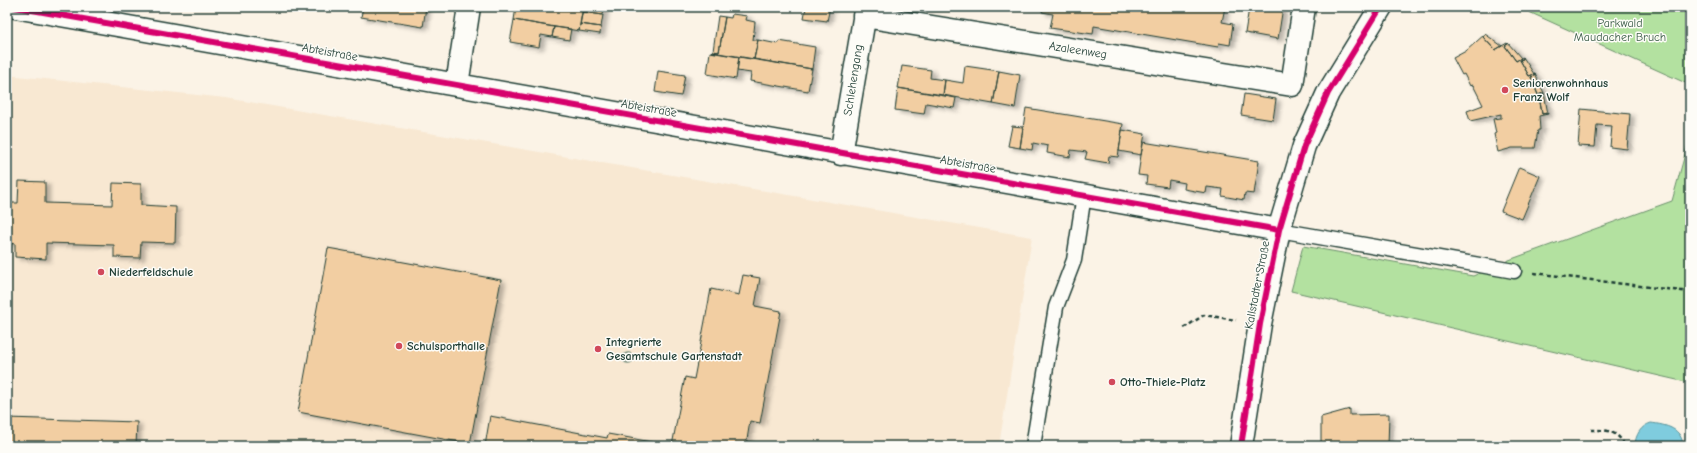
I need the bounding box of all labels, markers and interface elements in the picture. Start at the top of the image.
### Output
park label: Parkwald Maudacher Bruch [1574,16,1666,44]
street label: Azaleenweg [1048,38,1108,62]
street label: Abteistraße [301,40,359,64]
street label: Schlehengang [840,43,866,117]
place label: Seniorenwohnhaus Franz Wolf [1513,76,1608,104]
marker: Seniorenwohnhaus Franz Wolf [1500,85,1510,95]
street label: Abteistraße [620,96,678,120]
street label: Abteistraße [939,152,997,176]
street label: Kallstadter Straße [1242,240,1272,330]
place label: Niederfeldschule [109,265,193,279]
marker: Niederfeldschule [96,267,106,277]
place label: Integrierte Gesamtschule Gartenstadt [606,335,743,363]
place label: Schulsporthalle [407,339,485,353]
marker: Schulsporthalle [394,341,404,351]
marker: Integrierte Gesamtschule Gartenstadt [593,344,603,354]
place label: Otto-Thiele-Platz [1120,375,1206,389]
marker: Otto-Thiele-Platz [1107,377,1117,387]

